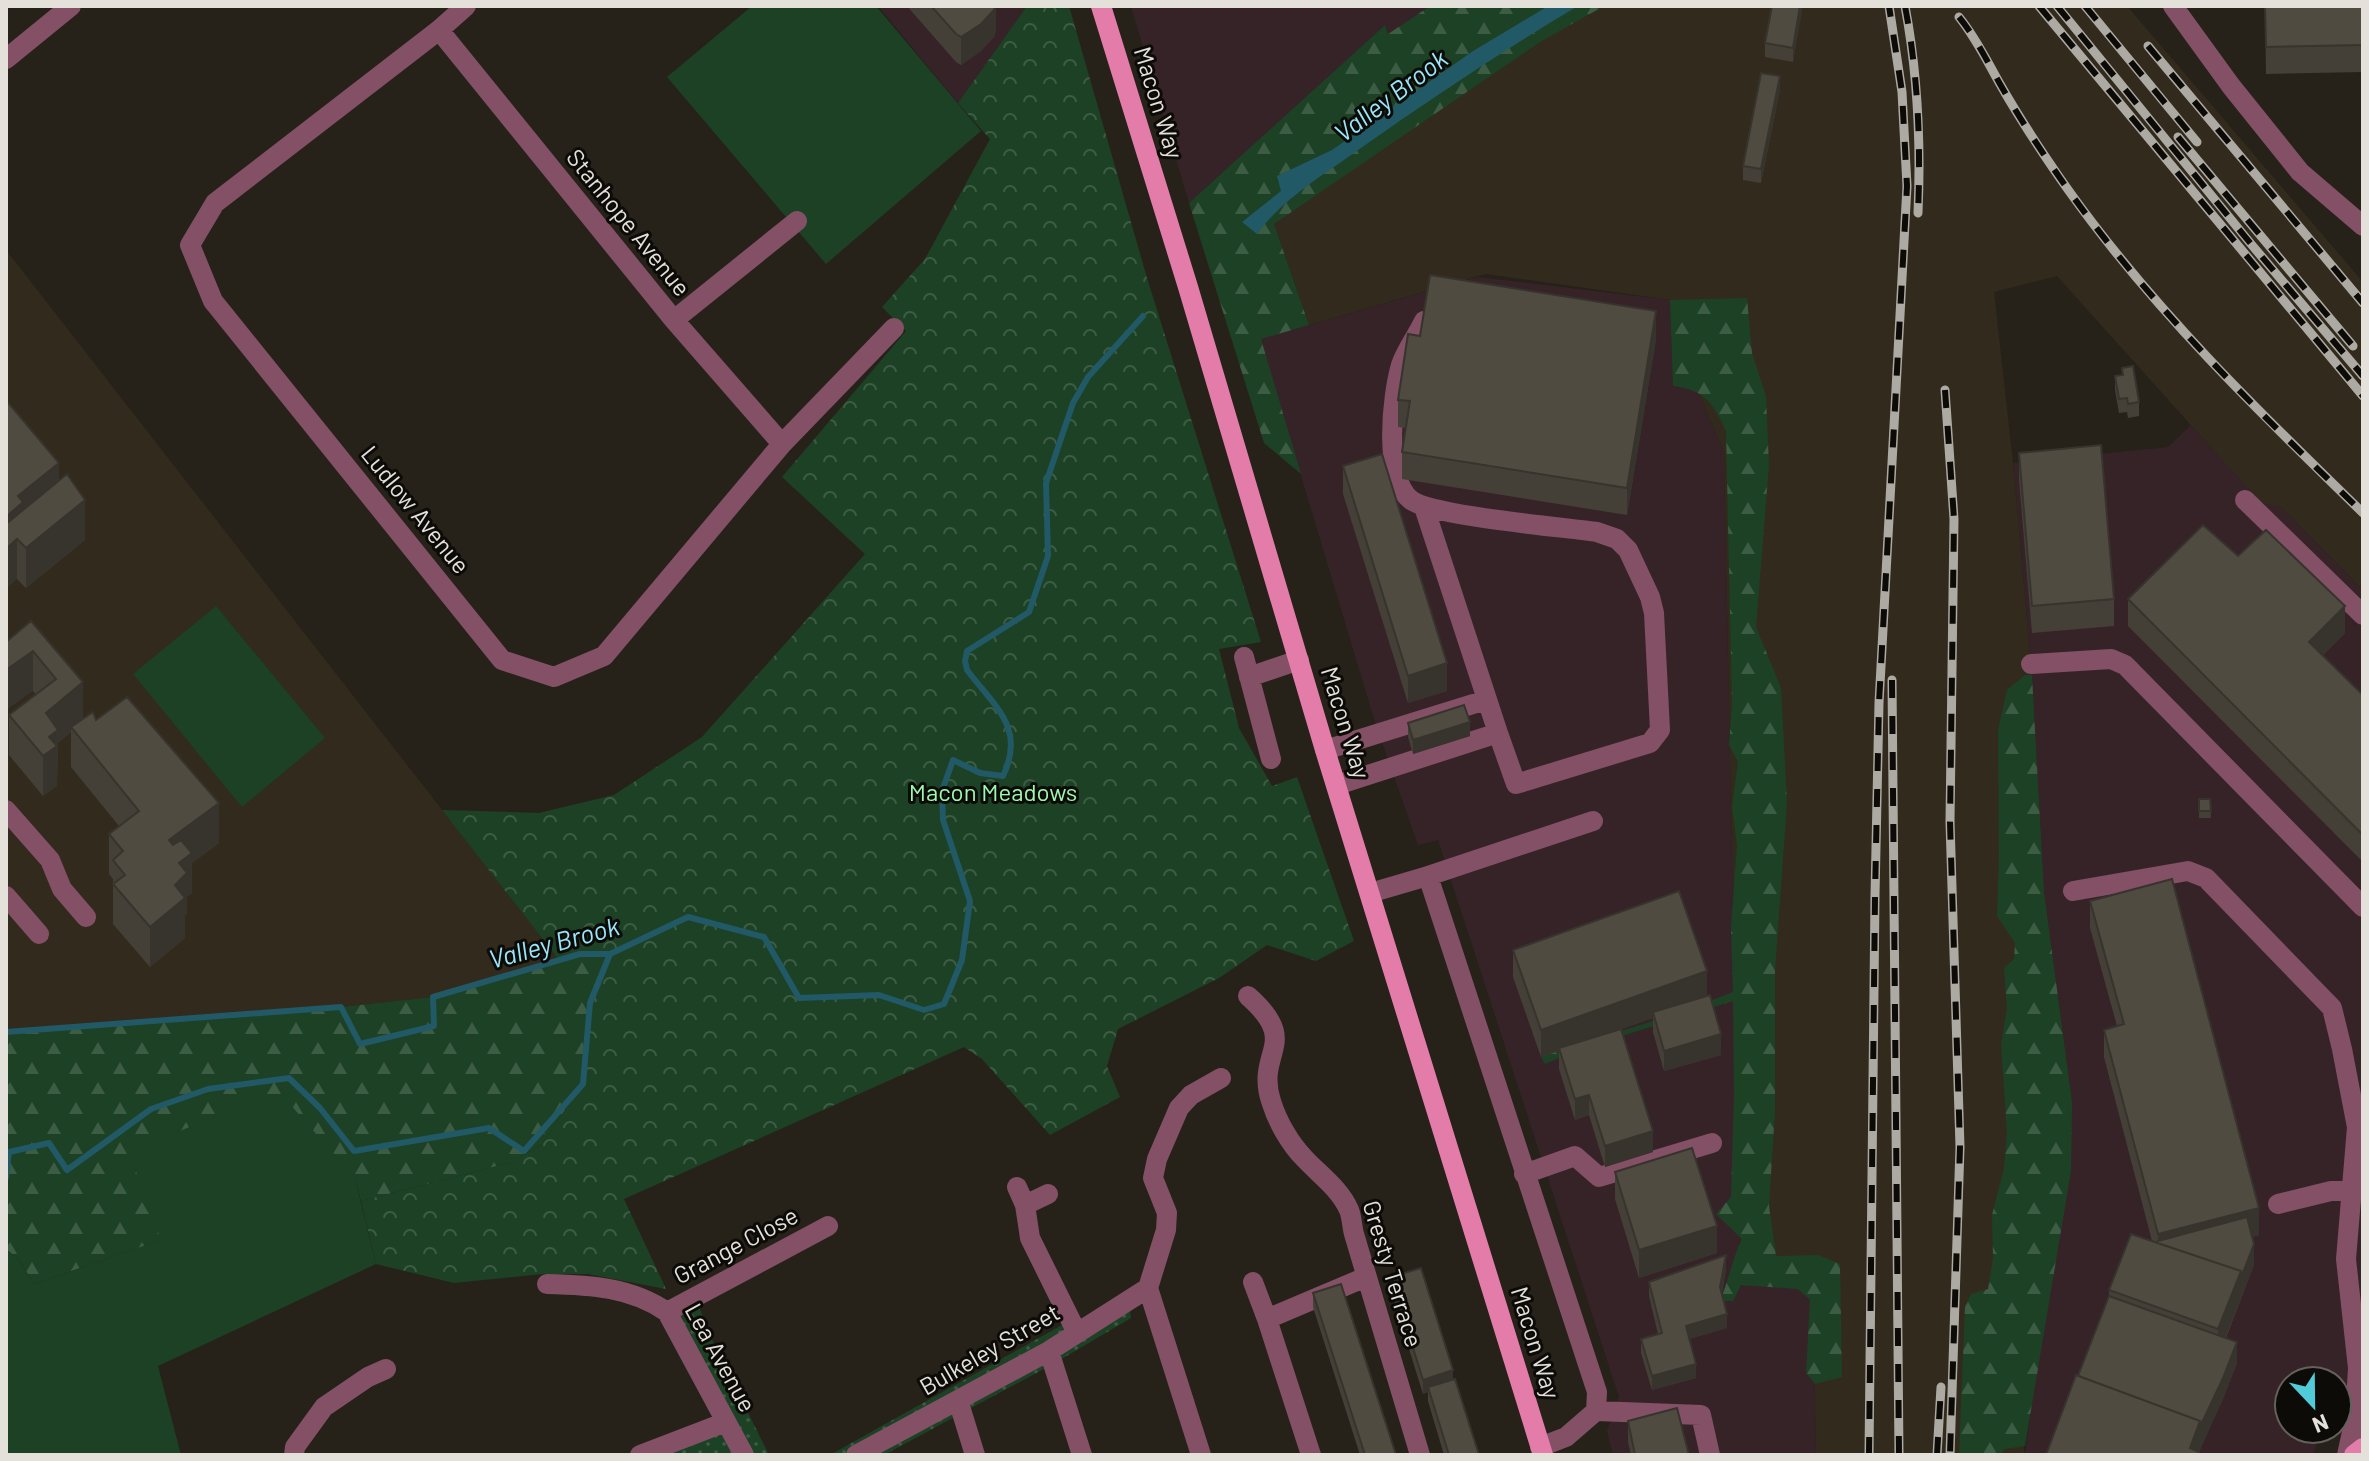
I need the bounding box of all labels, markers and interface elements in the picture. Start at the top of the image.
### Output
water label: Valley Brook [1327,42,1453,147]
street label: Macon Way [1129,43,1190,162]
street label: Stanhope Avenue [561,143,697,301]
street label: Ludlow Avenue [356,439,477,579]
street label: Macon Way [1316,663,1377,782]
park label: Macon Meadows [909,777,1077,806]
water label: Valley Brook [485,909,623,974]
street label: Gresty Terrace [1357,1197,1429,1350]
street label: Grange Close [668,1200,802,1290]
street label: Macon Way [1506,1283,1567,1402]
street label: Bulkeley Street [914,1297,1064,1400]
street label: Lea Avenue [680,1298,763,1417]
north arrow [2273,1365,2353,1445]
text: N [2309,1410,2333,1439]

